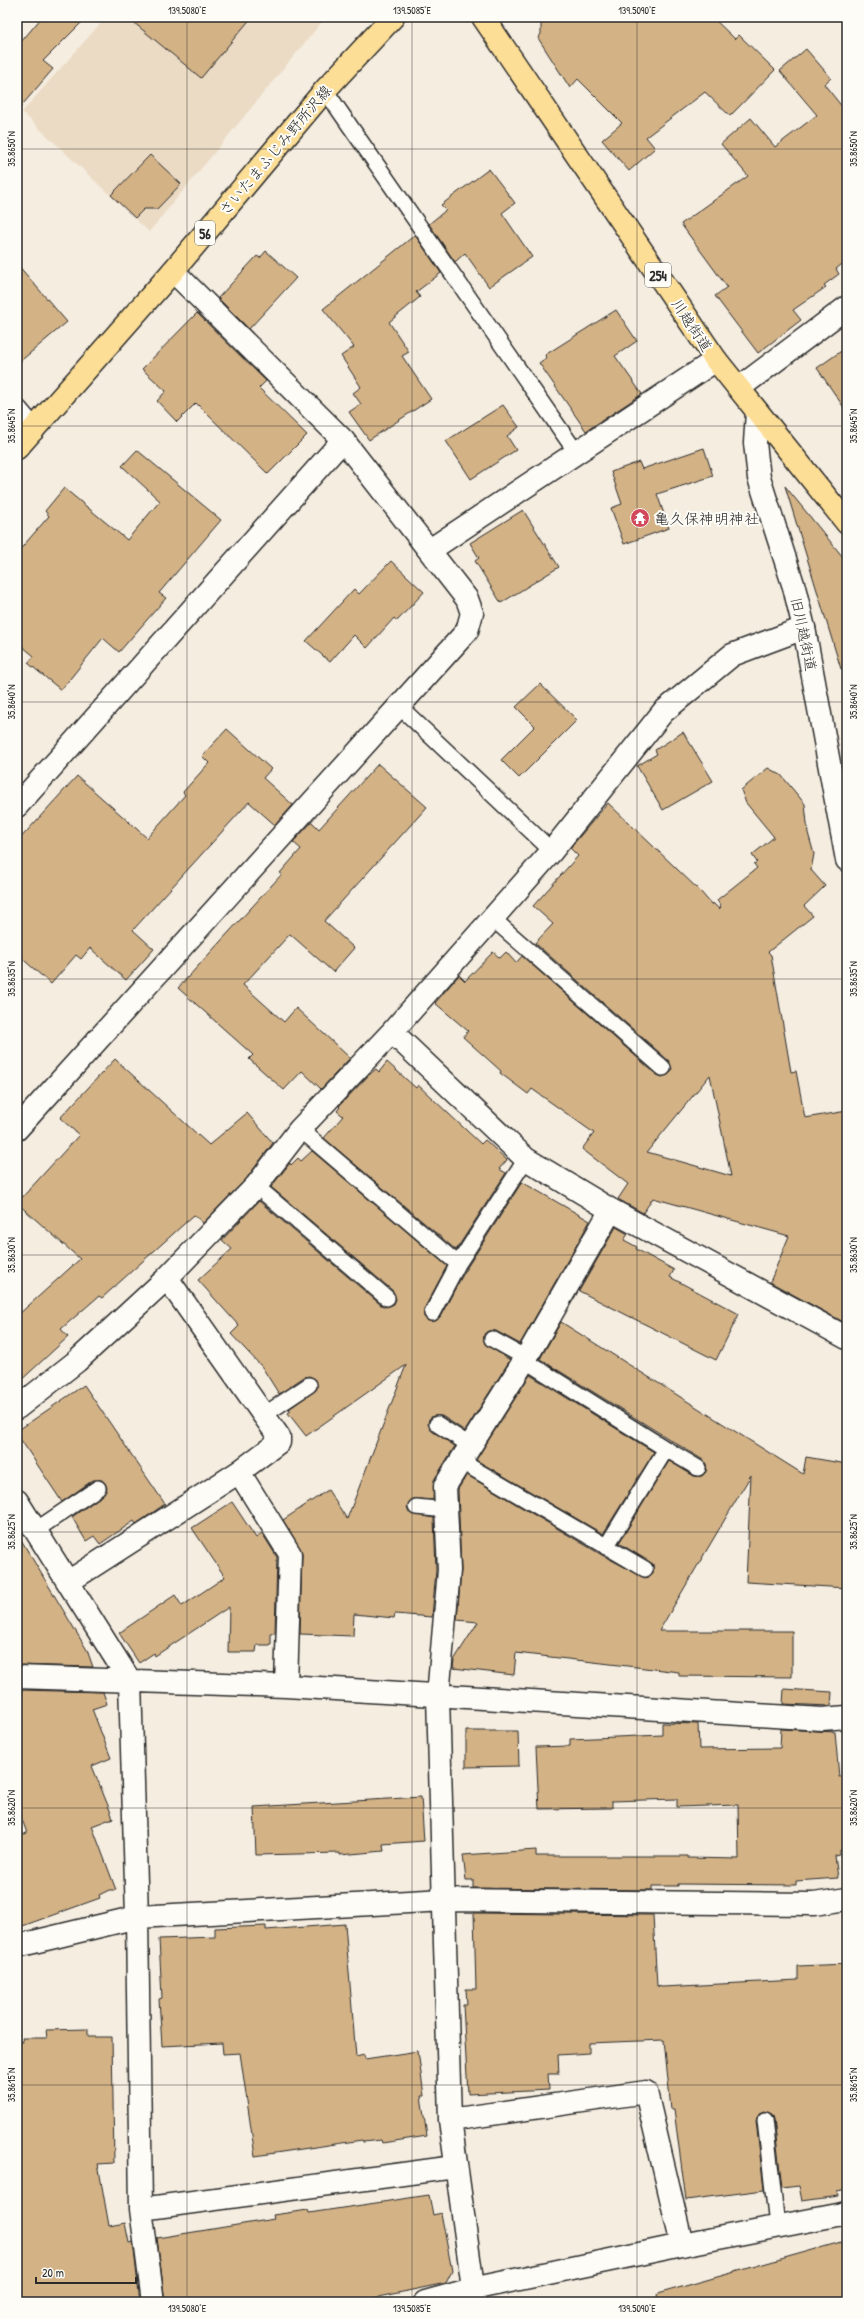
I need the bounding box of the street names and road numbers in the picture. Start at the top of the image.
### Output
street label: さいたまふじみ野所沢線 [214,80,336,220]
road number: 56 [195,221,215,245]
road number: 254 [645,263,671,287]
street label: 川越街道 [667,294,717,356]
street label: 旧川越街道 [786,595,822,673]

